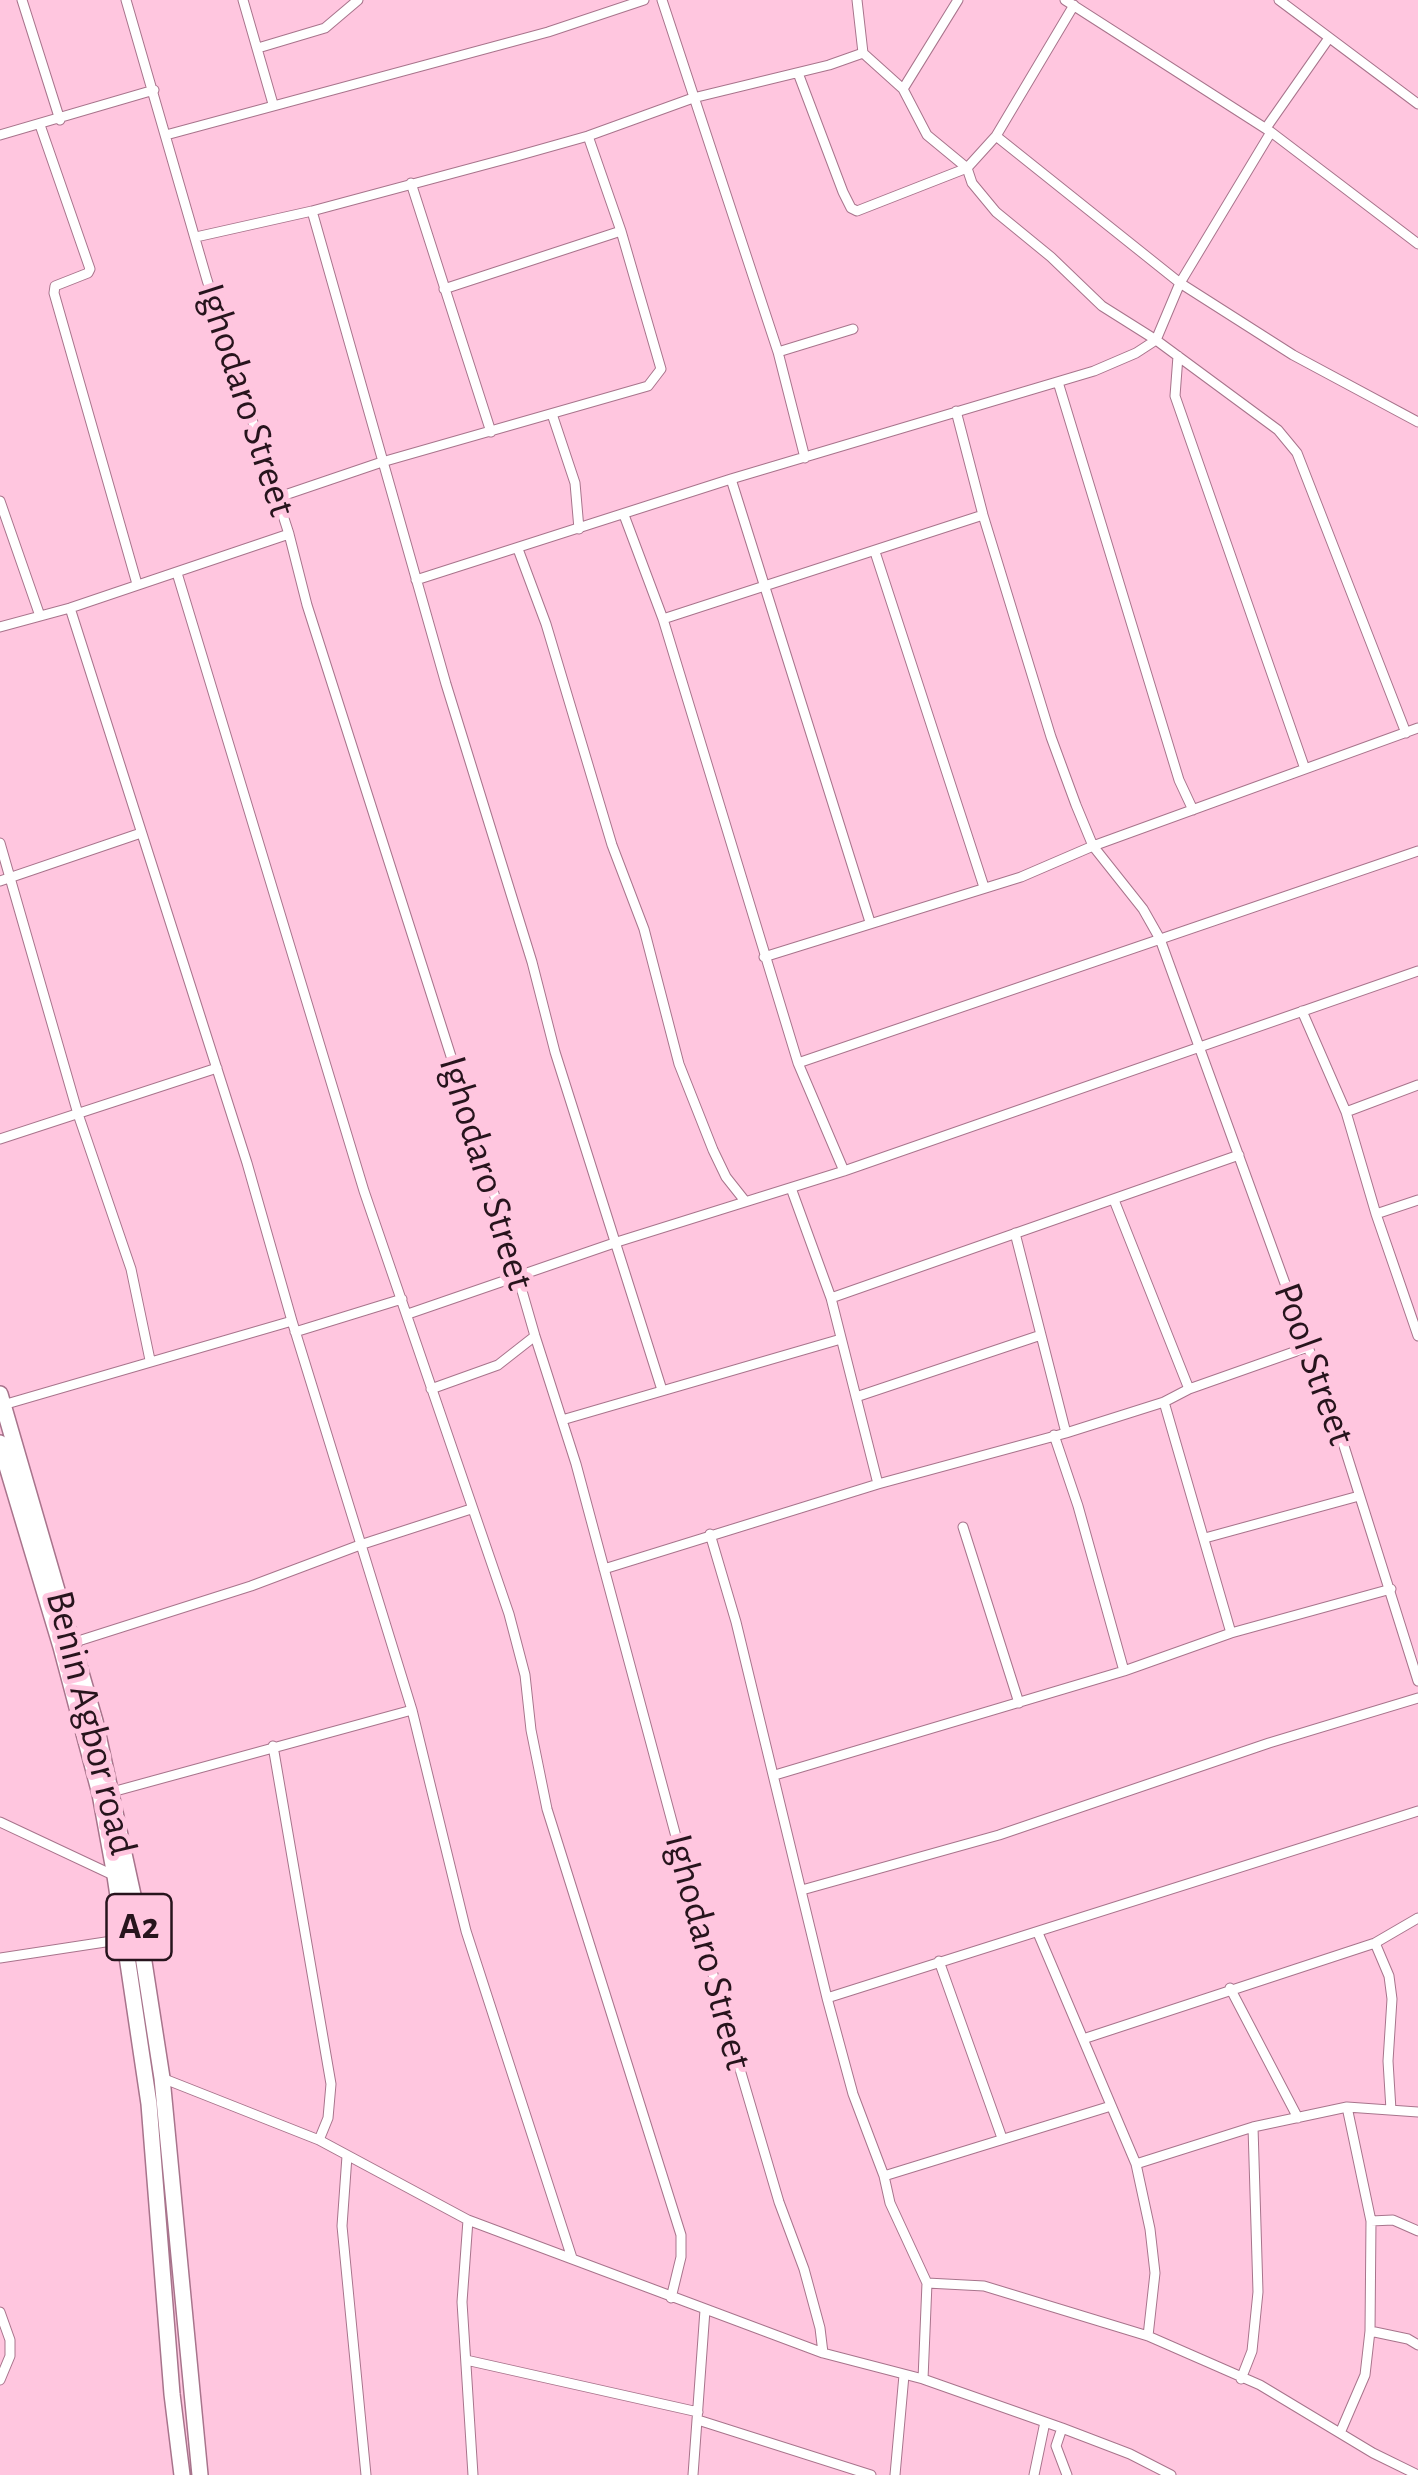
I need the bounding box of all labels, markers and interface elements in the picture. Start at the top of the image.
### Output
street label: Ighodaro Street [186,278,306,522]
street label: Ighodaro Street [428,1050,544,1296]
street label: Pool Street [1263,1276,1365,1452]
street label: Benin Agbor road [35,1586,147,1860]
street label: Ighodaro Street [654,1829,762,2075]
road number: A2 [106,1894,172,1960]

